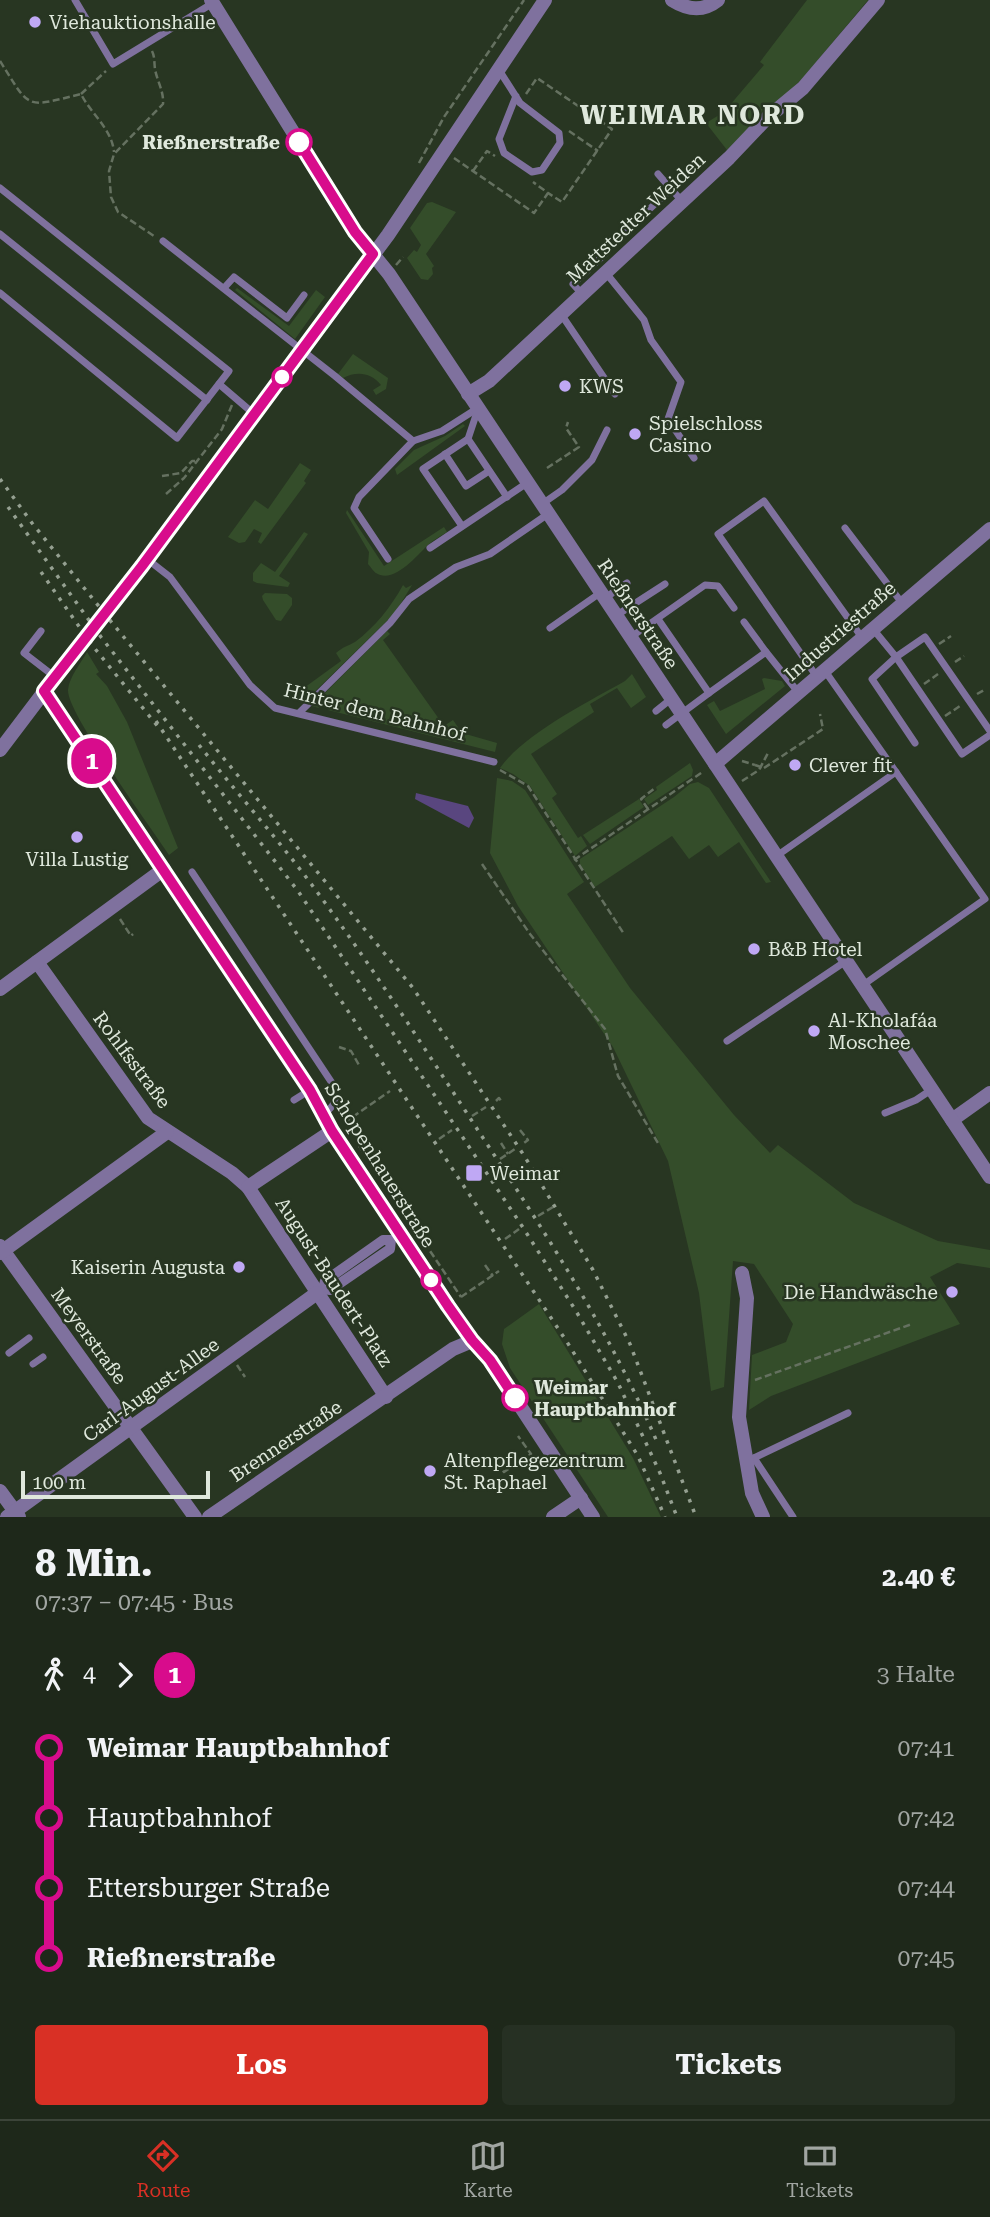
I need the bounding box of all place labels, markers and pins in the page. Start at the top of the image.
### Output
place label: Viehauktionshalle [49,11,216,34]
marker: Viehauktionshalle [27,14,43,30]
marker: Rießnerstraße [286,129,312,155]
place label: Rießnerstraße [142,131,280,154]
unlabelled marker [272,367,292,387]
place label: KWS [579,375,624,398]
marker: KWS [557,378,573,394]
place label: Spielschloss Casino [649,412,762,457]
marker: Spielschloss Casino [627,426,643,442]
place label: Clever fit [809,754,892,777]
marker: Clever fit [787,757,803,773]
marker: Villa Lustig [69,829,85,845]
place label: Villa Lustig [26,848,129,871]
place label: B&B Hotel [768,938,863,961]
marker: B&B Hotel [746,941,762,957]
place label: Al-Kholafa´a Moschee [828,1009,938,1054]
marker: Al-Kholafa´a Moschee [806,1023,822,1039]
place label: Weimar [490,1162,561,1185]
marker: Weimar [464,1163,484,1183]
place label: Kaiserin Augusta [71,1256,226,1279]
marker: Kaiserin Augusta [231,1259,247,1275]
unlabelled marker [421,1270,441,1290]
place label: Die Handwäsche [784,1281,938,1304]
marker: Die Handwäsche [944,1284,960,1300]
place label: Weimar Hauptbahnhof [534,1376,677,1421]
marker: Weimar Hauptbahnhof [502,1385,528,1411]
place label: Altenpflegezentrum St. Raphael [444,1449,625,1494]
marker: Altenpflegezentrum St. Raphael [422,1463,438,1479]

